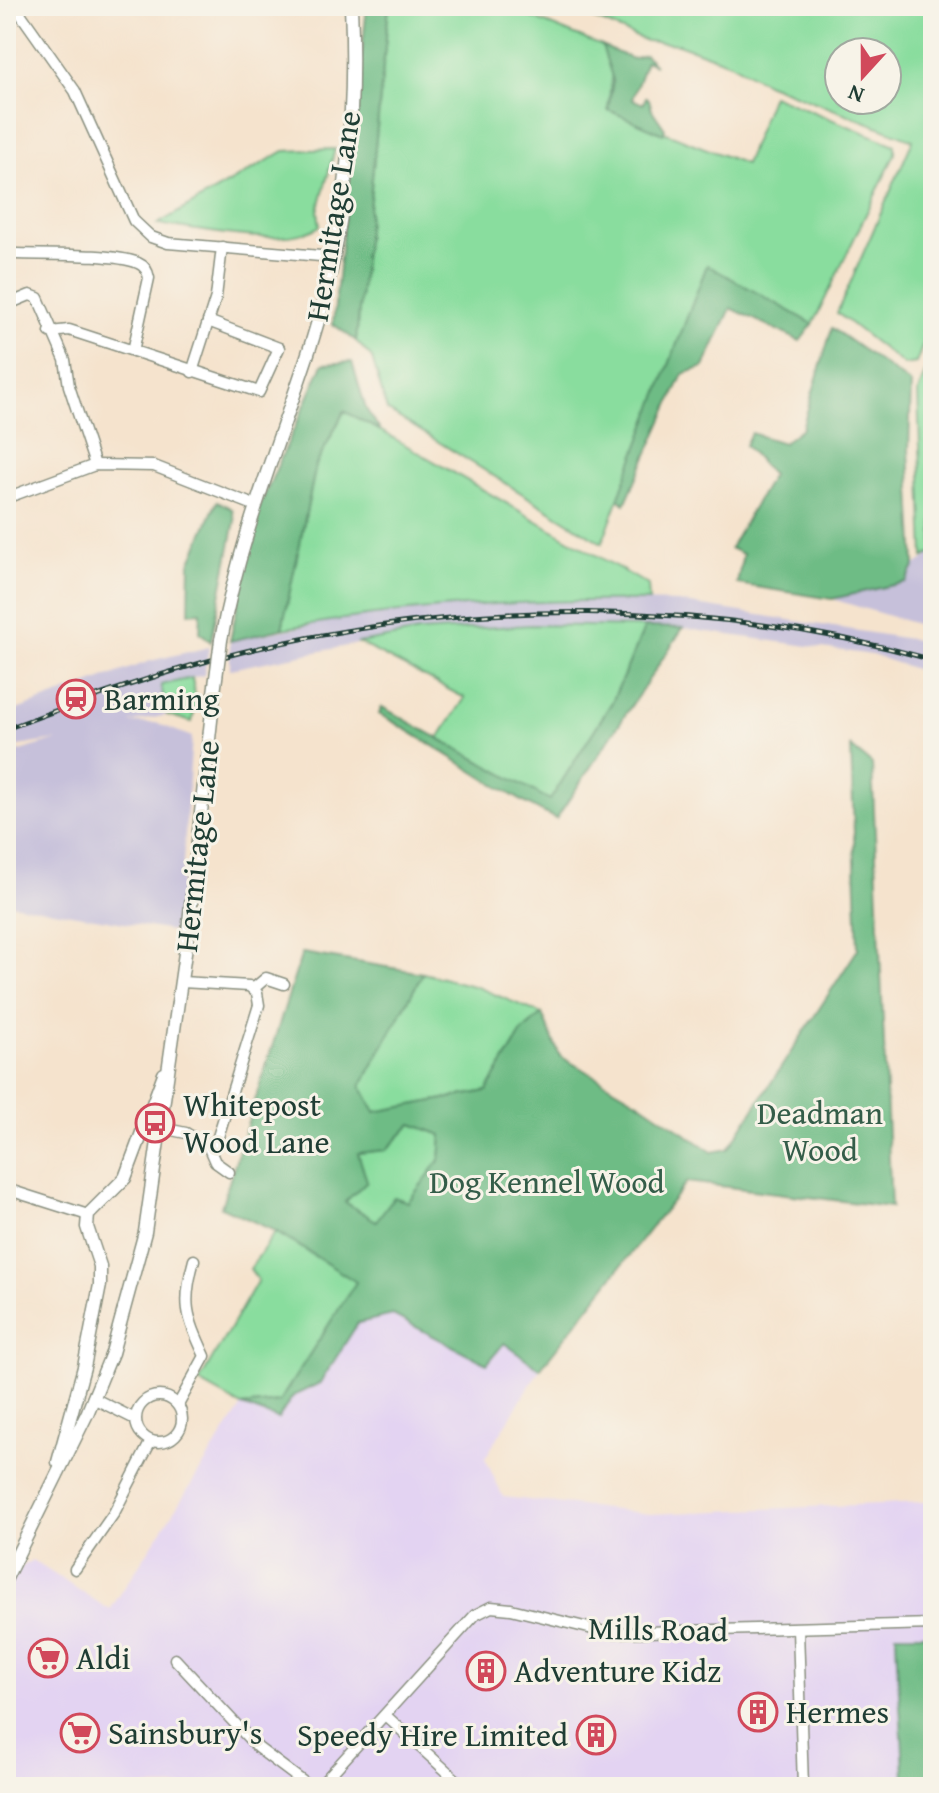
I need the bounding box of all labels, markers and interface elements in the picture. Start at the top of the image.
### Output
north arrow [823,36,903,116]
text: N [843,77,868,112]
street label: Hermitage Lane [293,107,372,325]
place label: Barming [104,675,220,722]
station icon: Barming [55,678,97,720]
street label: Hermitage Lane [162,738,231,954]
place label: Whitepost Wood Lane [183,1081,329,1165]
park label: Deadman Wood [757,1089,883,1173]
bus stop icon: Whitepost Wood Lane [134,1102,176,1144]
park label: Dog Kennel Wood [429,1158,665,1205]
street label: Mills Road [588,1604,728,1653]
place label: Aldi [76,1634,130,1681]
supermarket icon: Aldi [27,1637,69,1679]
place label: Adventure Kidz [514,1647,721,1694]
building icon: Adventure Kidz [465,1650,507,1692]
place label: Hermes [786,1688,889,1735]
building icon: Hermes [737,1691,779,1733]
place label: Sainsbury's [108,1709,262,1756]
place label: Speedy Hire Limited [297,1711,568,1758]
supermarket icon: Sainsbury's [59,1712,101,1754]
building icon: Speedy Hire Limited [575,1714,617,1756]

